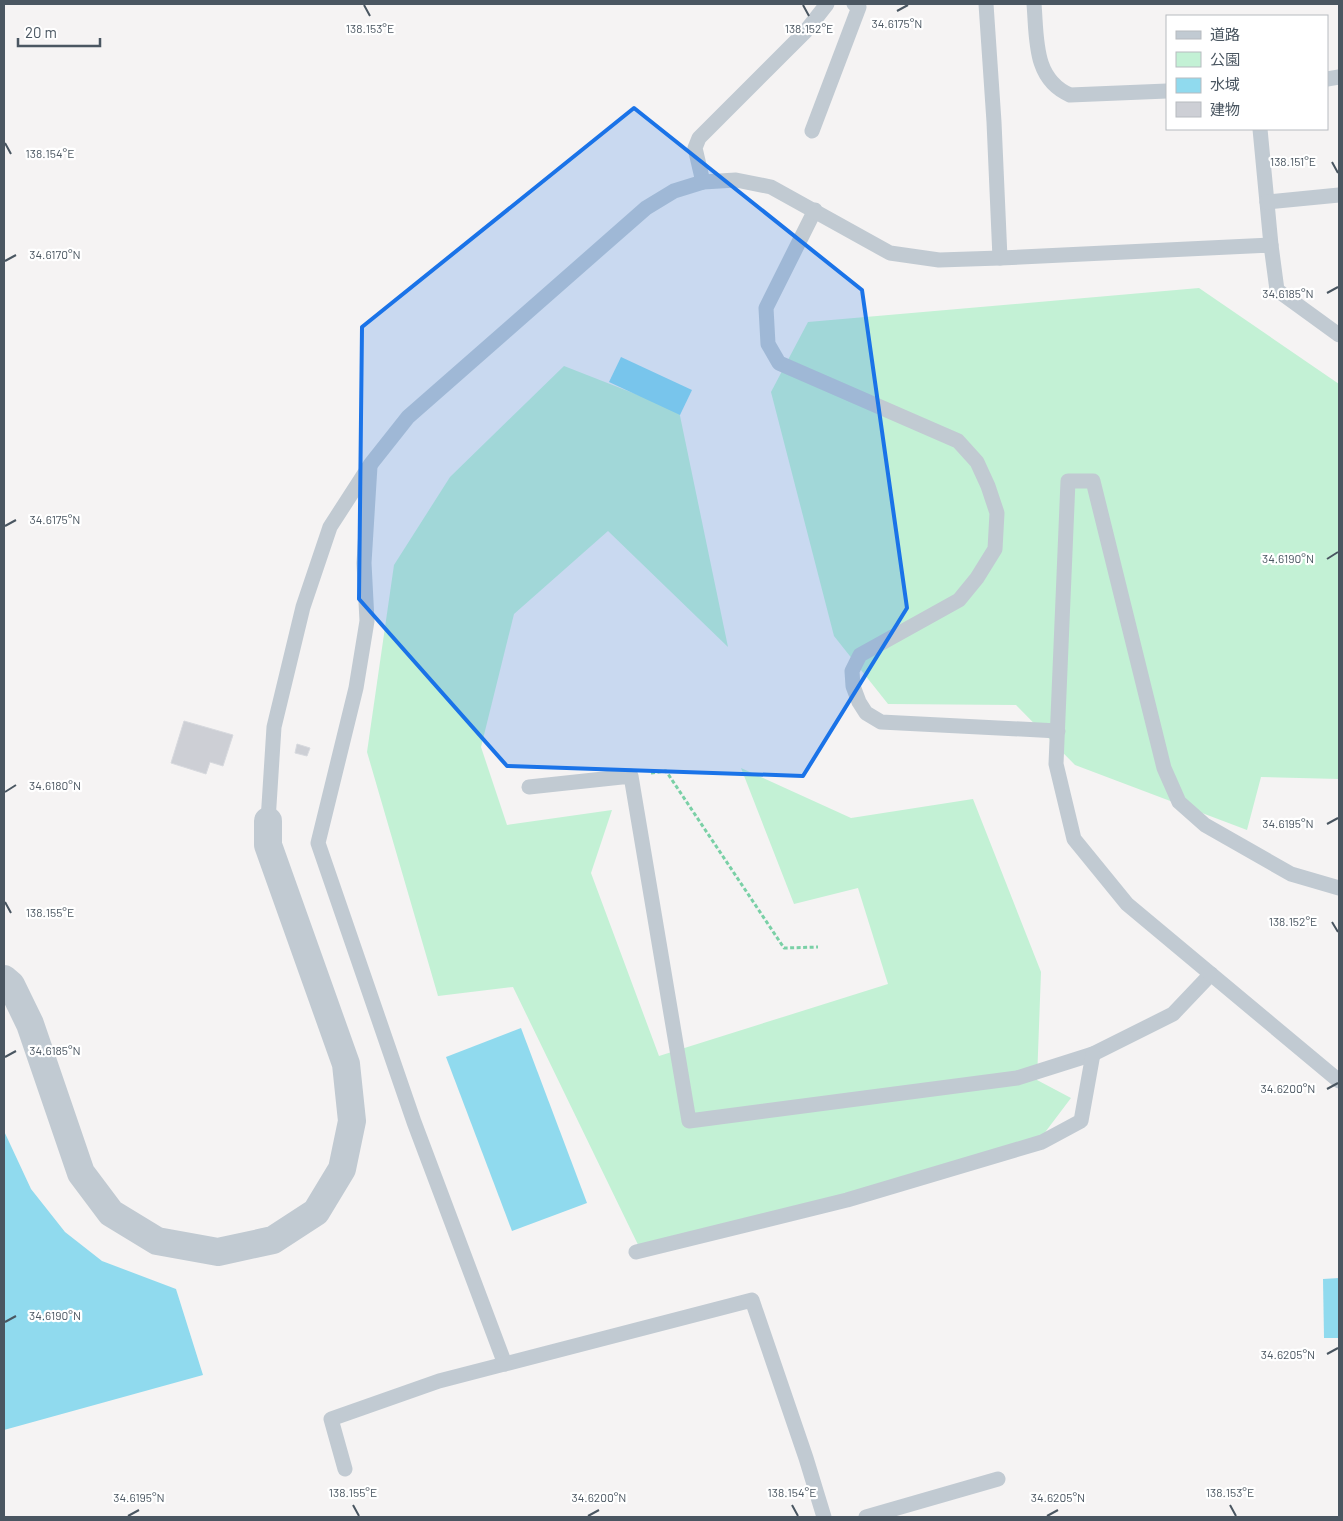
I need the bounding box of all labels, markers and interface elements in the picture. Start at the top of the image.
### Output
scale bar [18,15,100,47]
legend [1166,15,1328,130]
text: 34.6175°N [872,16,922,30]
text: 138.153°E [346,21,394,35]
text: 138.152°E [785,21,833,35]
text: 20 m [25,23,57,41]
text: 道路 [1210,25,1240,43]
text: 公園 [1210,50,1240,68]
text: 水域 [1210,75,1240,93]
text: 建物 [1210,100,1240,118]
text: 138.154°E [26,146,74,160]
text: 138.151°E [1270,154,1316,168]
text: 34.6170°N [29,247,81,261]
text: 34.6185°N [1262,286,1314,300]
text: 34.6175°N [30,512,80,526]
text: 34.6190°N [1262,551,1314,565]
text: 34.6180°N [29,778,81,792]
text: 34.6195°N [1262,816,1314,830]
text: 138.155°E [26,905,74,919]
text: 138.152°E [1269,914,1317,928]
text: 34.6185°N [29,1043,81,1057]
text: 34.6200°N [1261,1081,1316,1095]
text: 34.6190°N [29,1308,81,1322]
text: 34.6205°N [1261,1347,1315,1361]
text: 138.155°E [329,1485,377,1499]
text: 138.154°E [768,1485,816,1499]
text: 138.153°E [1206,1485,1254,1499]
text: 34.6195°N [113,1490,165,1504]
text: 34.6200°N [572,1490,627,1504]
text: 34.6205°N [1031,1490,1085,1504]

